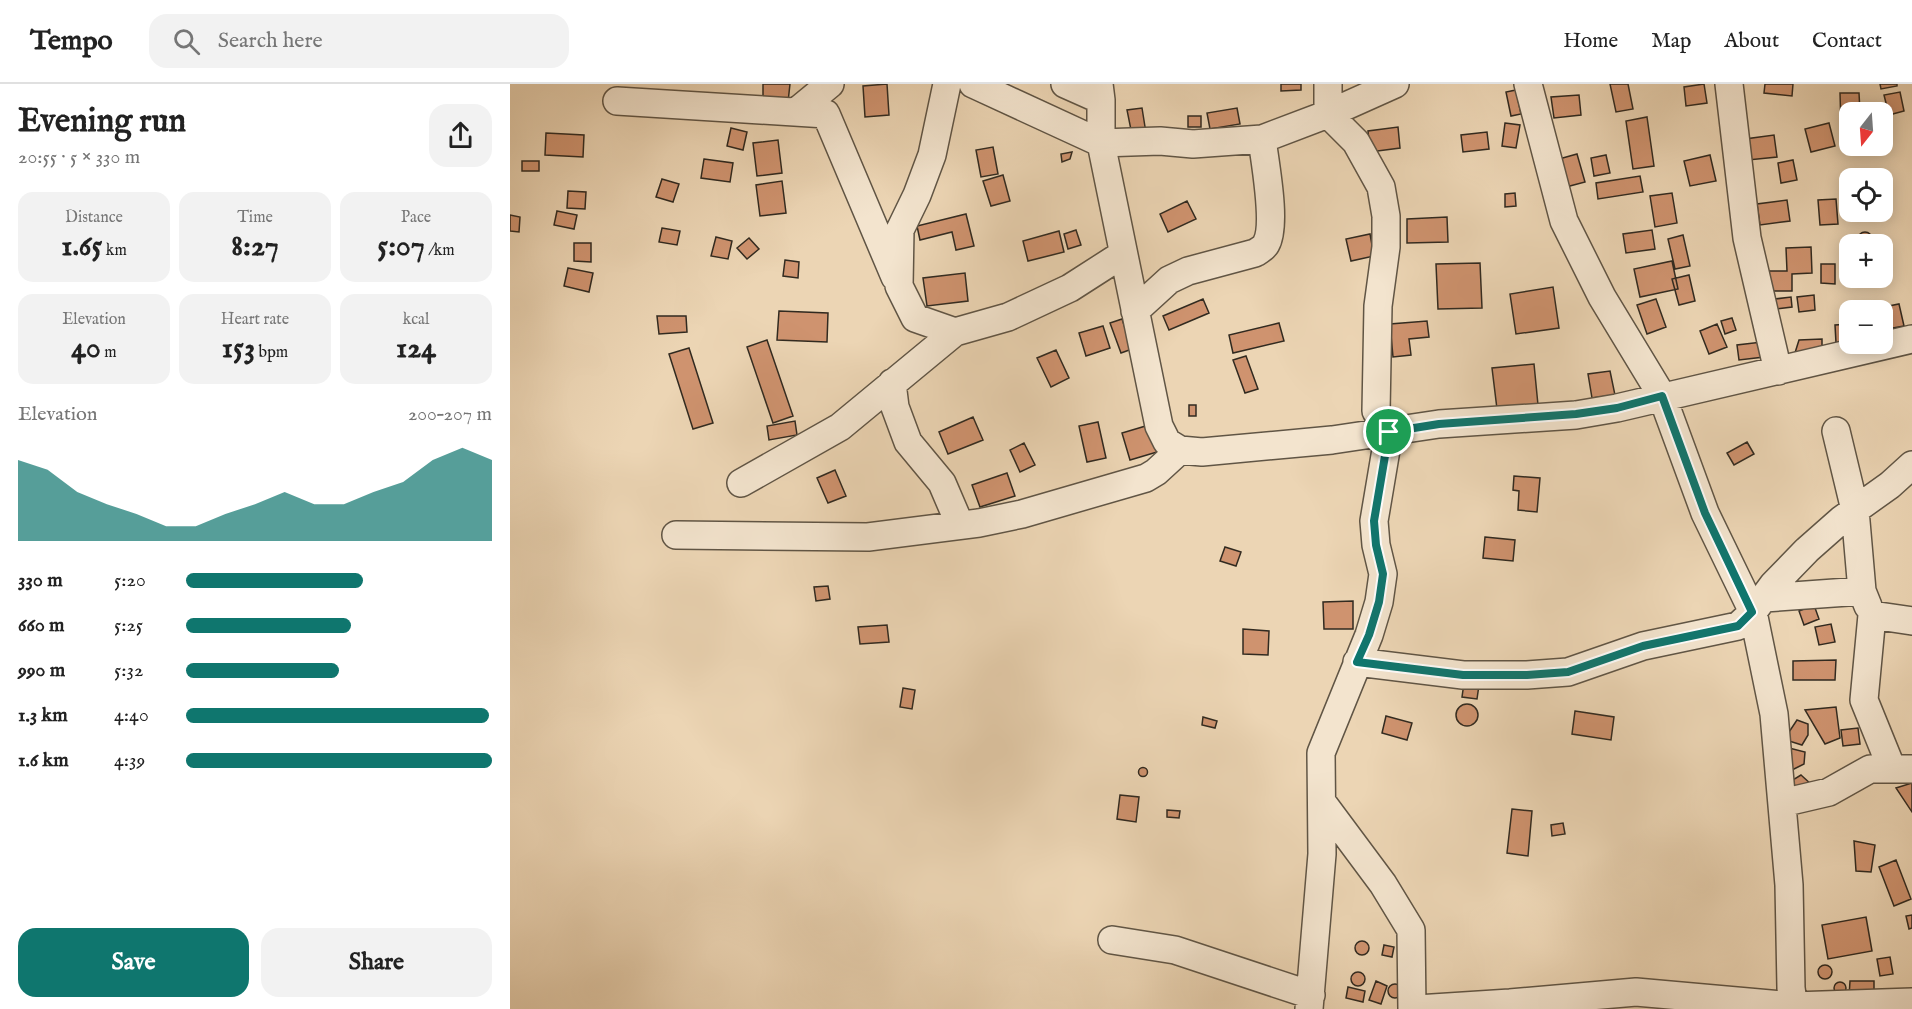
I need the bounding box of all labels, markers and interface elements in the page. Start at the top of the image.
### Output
search box [149,14,569,68]
text: Tempo [30,24,113,59]
icon: search [170,25,203,58]
text: Search here [218,27,323,55]
text: Home [1563,28,1618,55]
text: Map [1651,28,1691,55]
text: About [1724,28,1779,55]
text: Contact [1812,28,1882,55]
text: Evening run [18,101,186,143]
north arrow [1839,102,1893,156]
map controls [1839,102,1893,354]
button: share [429,104,492,167]
text: 20:55 · 5 × 330 m [18,145,140,170]
button: locate [1839,168,1893,222]
text: Distance [65,208,123,228]
text: Time [237,208,273,228]
text: Pace [401,208,431,228]
text: 1.65 [61,228,102,266]
text: 8:27 [231,228,279,266]
text: 5:07 [377,228,425,266]
button: + [1839,234,1893,288]
text: km [102,241,127,261]
text: /km [425,241,455,261]
button: − [1839,300,1893,354]
text: Elevation [62,310,126,330]
text: Heart rate [221,310,289,330]
text: kcal [403,310,429,330]
text: 40 [71,330,101,368]
text: 153 [222,330,255,368]
text: 124 [396,330,436,368]
text: m [101,343,117,363]
text: bpm [255,343,288,363]
text: Elevation [18,402,97,427]
text: 200–207 m [408,402,492,427]
pin [1363,406,1414,457]
icon: arrive [1372,415,1405,448]
text: 330 m [18,568,63,593]
text: 5:20 [114,568,146,593]
text: 660 m [18,613,65,638]
text: 5:25 [114,613,143,638]
text: 990 m [18,658,65,683]
text: 5:32 [114,658,143,683]
text: 1.3 km [18,703,68,728]
text: 4:40 [114,703,149,728]
text: 1.6 km [18,748,69,773]
text: 4:39 [114,748,145,773]
button: Save [18,928,249,997]
button: Share [261,928,492,997]

